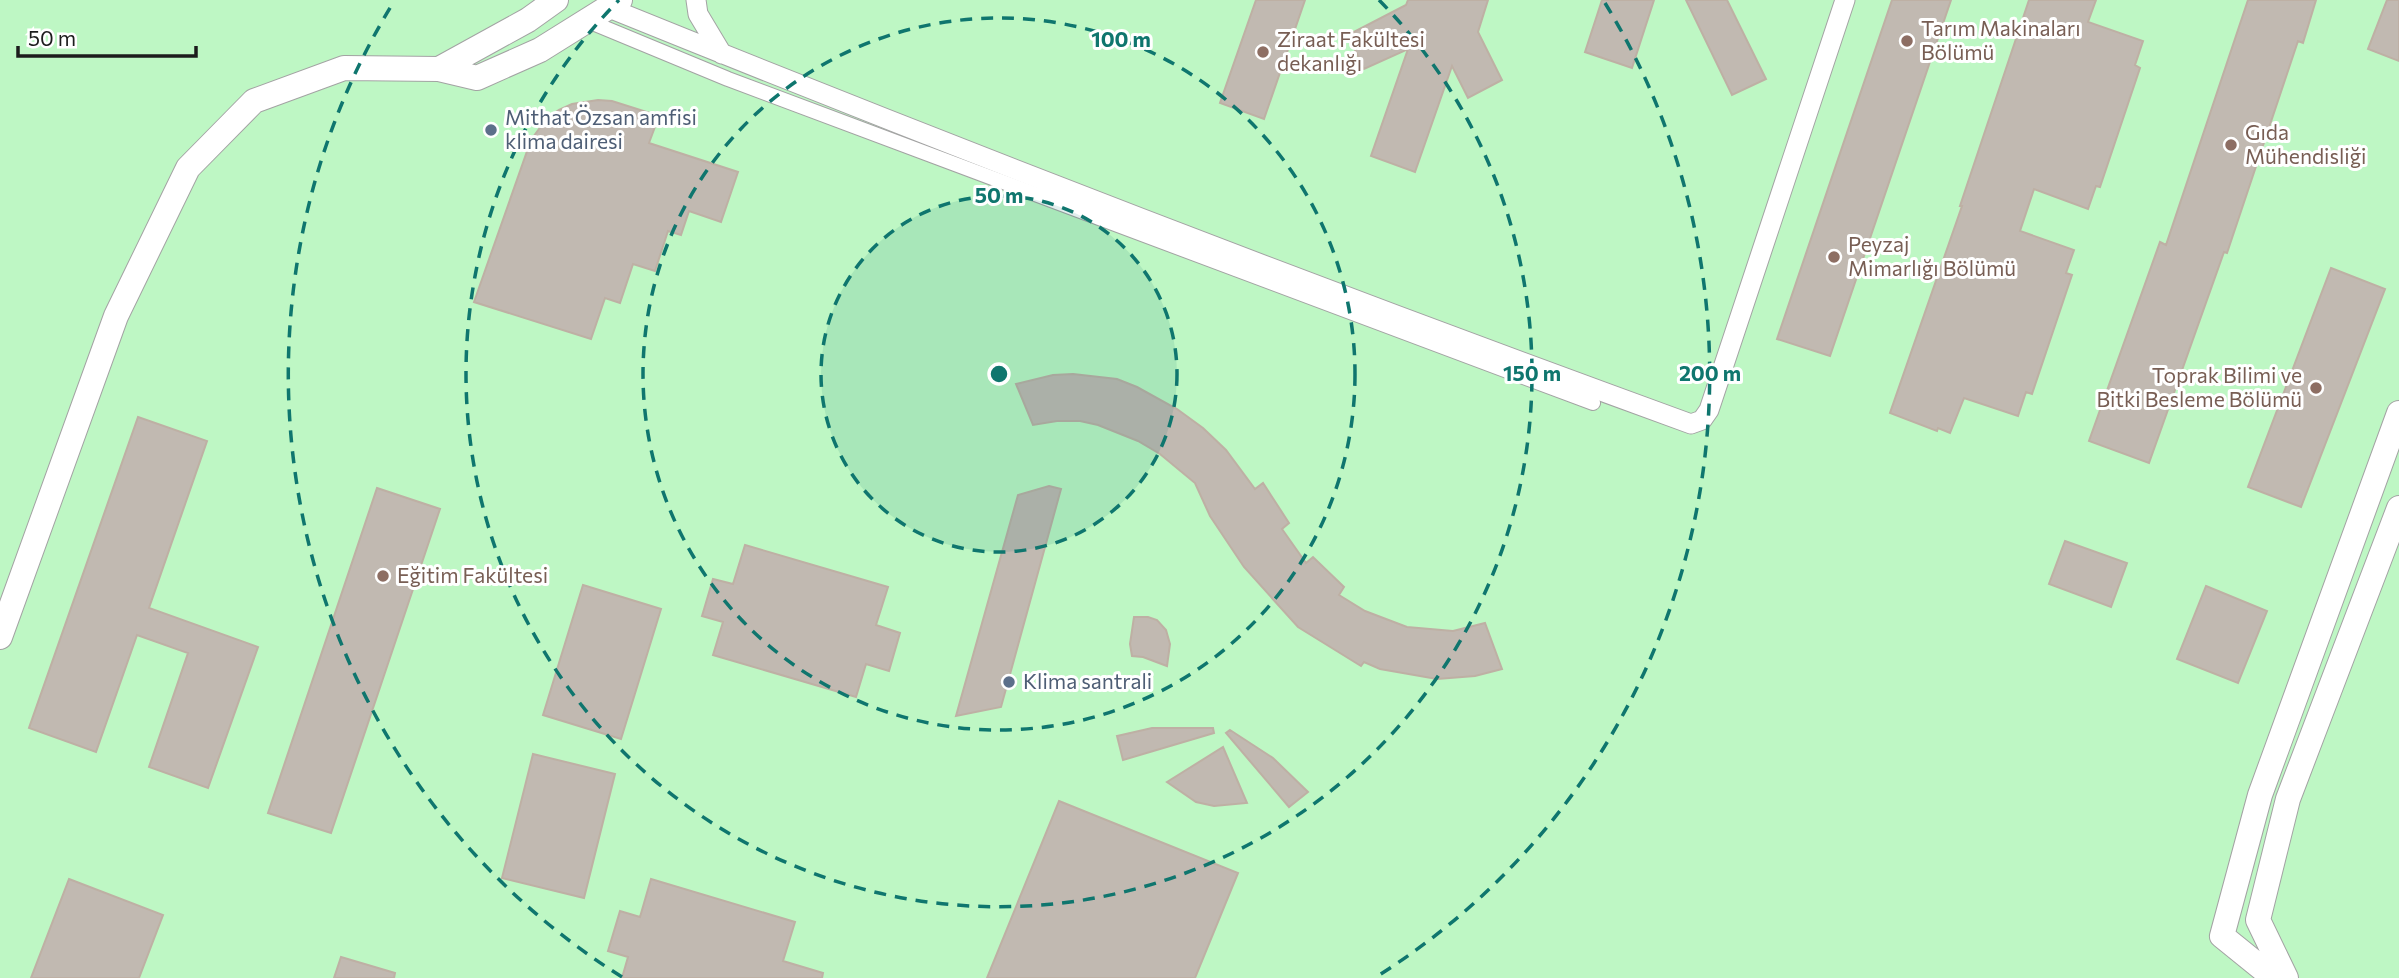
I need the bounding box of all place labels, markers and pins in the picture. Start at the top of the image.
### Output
place label: Tarım Makinaları Bölümü [1921,15,2081,64]
place label: Ziraat Fakültesi dekanlığı [1277,26,1425,75]
marker: Tarım Makinaları Bölümü [1899,33,1915,49]
marker: Ziraat Fakültesi dekanlığı [1255,44,1271,60]
place label: Mithat Özsan amfisi klima dairesi [505,104,697,153]
place label: Gıda Mühendisliği [2245,119,2367,168]
marker: Mithat Özsan amfisi klima dairesi [483,122,499,138]
marker: Gıda Mühendisliği [2223,137,2239,153]
place label: Peyzaj Mimarlığı Bölümü [1848,231,2016,280]
marker: Peyzaj Mimarlığı Bölümü [1826,249,1842,265]
centre of rings [987,362,1011,386]
place label: Toprak Bilimi ve Bitki Besleme Bölümü [2096,362,2302,411]
marker: Toprak Bilimi ve Bitki Besleme Bölümü [2308,380,2324,396]
place label: Eğitim Fakültesi [397,562,548,587]
marker: Eğitim Fakültesi [375,568,391,584]
place label: Klima santrali [1023,668,1152,693]
marker: Klima santrali [1001,674,1017,690]

